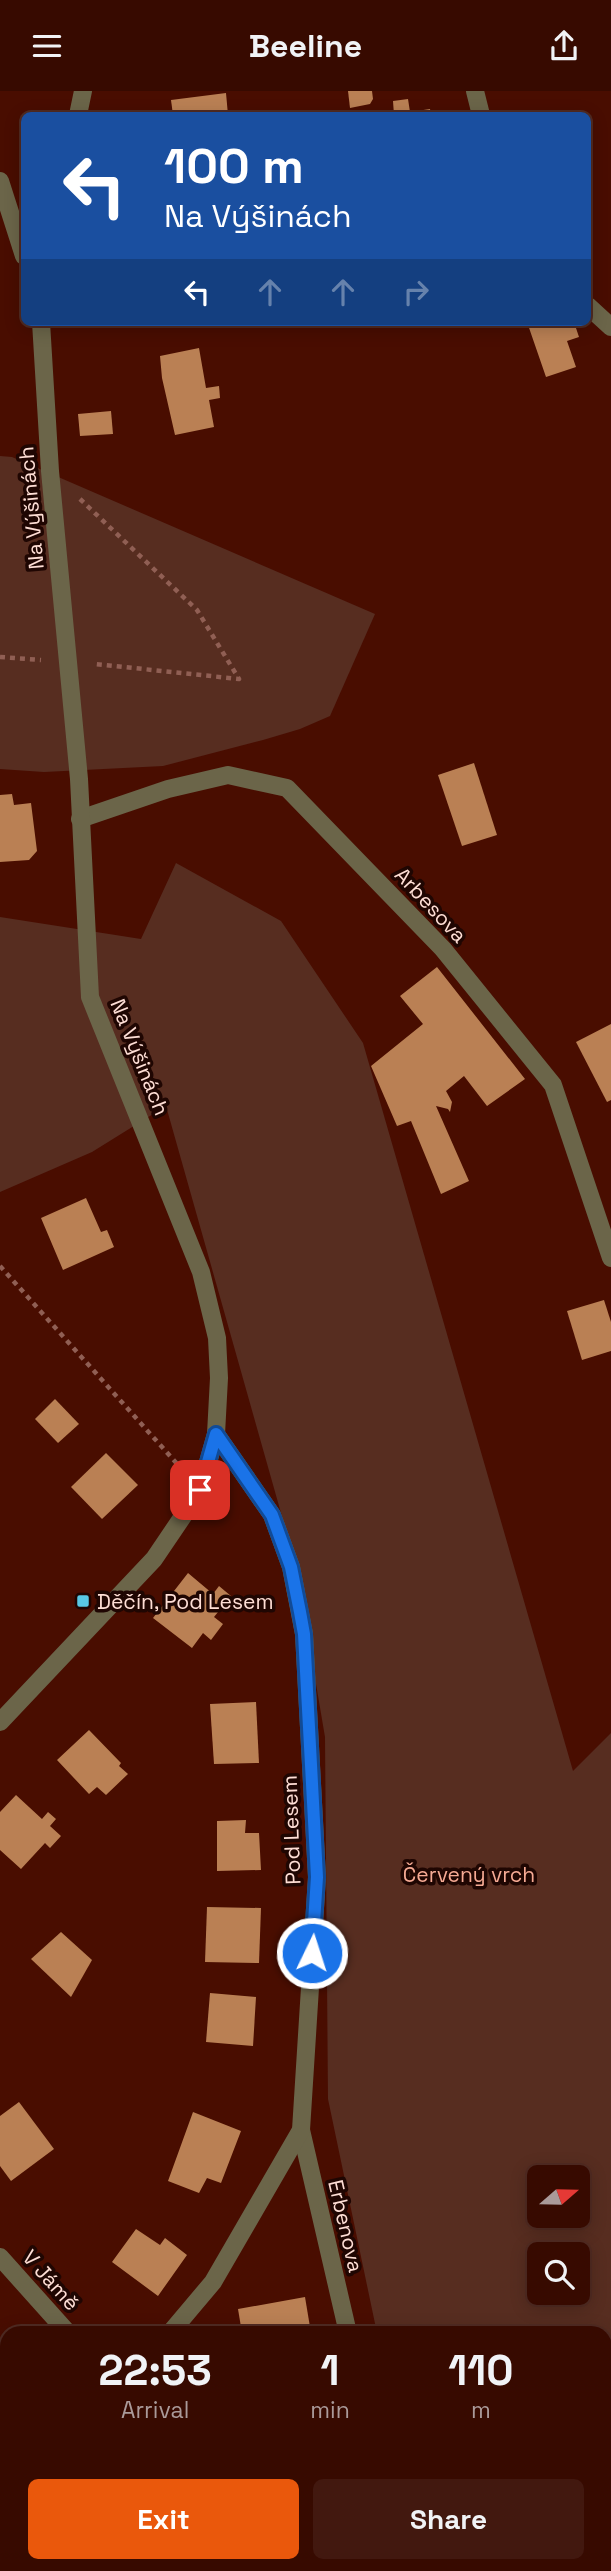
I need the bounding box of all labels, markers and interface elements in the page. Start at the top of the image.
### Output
text: Beeline [249,26,362,66]
icon: menu [28,27,66,65]
icon: share [545,27,583,65]
text: 100 m [164,135,304,197]
icon: left [49,140,140,231]
text: Na Výšinách [164,196,352,236]
icon: left [178,273,216,311]
icon: ahead [251,273,289,311]
icon: ahead [324,273,362,311]
icon: right [397,273,435,311]
street label: Na Výšinách [12,446,50,570]
street label: Arbesova [389,861,473,949]
street label: Na Výšinách [104,995,176,1119]
pin [170,1460,230,1520]
icon: arrive [181,1471,219,1509]
place label: Děčín, Pod Lesem [97,1588,273,1615]
marker: Děčín, Pod Lesem [75,1593,91,1609]
street label: Pod Lesem [276,1775,306,1885]
park label: Červený vrch [403,1861,535,1888]
position arrow [275,1916,349,1990]
north arrow [527,2165,590,2228]
map controls [527,2165,590,2305]
street label: Erbenova [322,2177,370,2275]
button: search [527,2242,590,2305]
street label: V Jámě [17,2244,85,2316]
text: 22:53 [99,2344,212,2397]
text: 1 [320,2344,339,2397]
text: 110 [448,2344,513,2397]
text: Arrival [121,2395,189,2425]
text: min [310,2395,350,2425]
text: m [471,2395,491,2425]
button: Exit [28,2479,299,2559]
button: Share [313,2479,584,2559]

